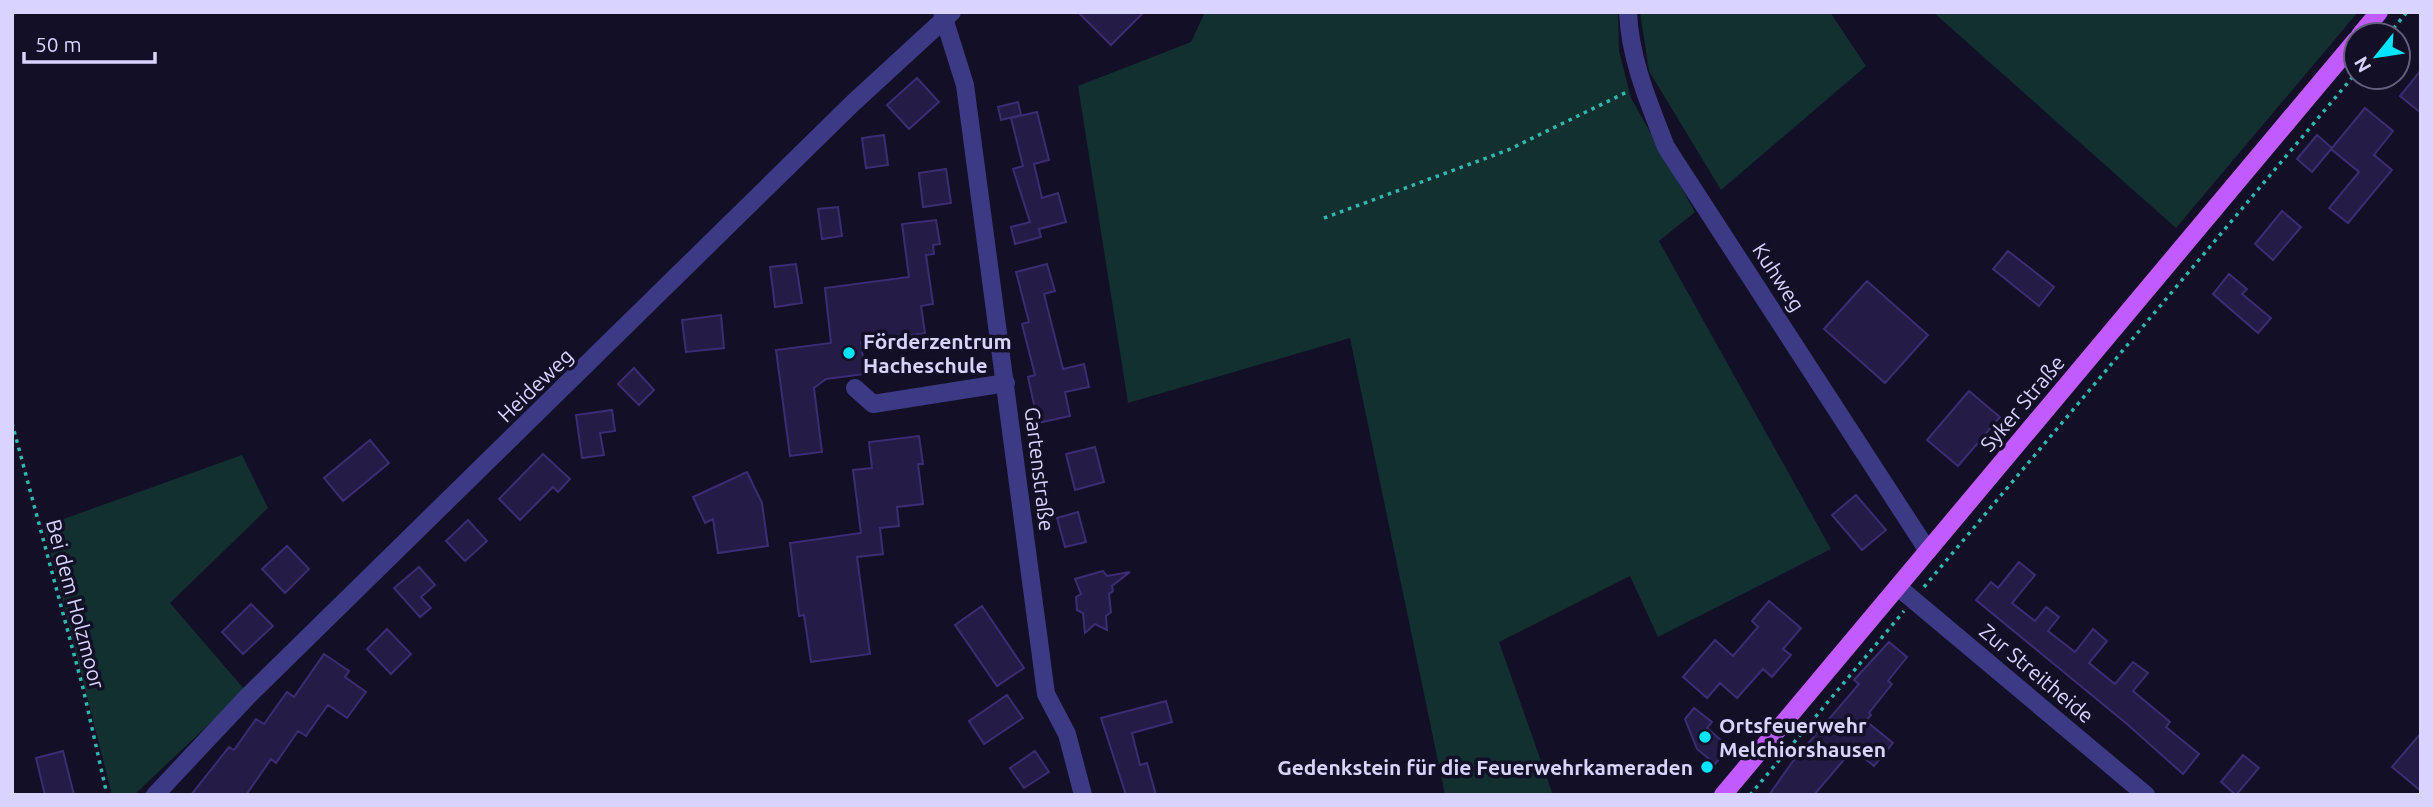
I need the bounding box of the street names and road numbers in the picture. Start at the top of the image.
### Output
street label: Kuhweg [1748,238,1810,316]
street label: Heideweg [492,343,578,427]
street label: Syker Straße [1975,350,2069,456]
street label: Gartenstraße [1020,406,1060,532]
street label: Bei dem Holzmoor [42,517,110,691]
street label: Zur Streitheide [1975,618,2099,728]

